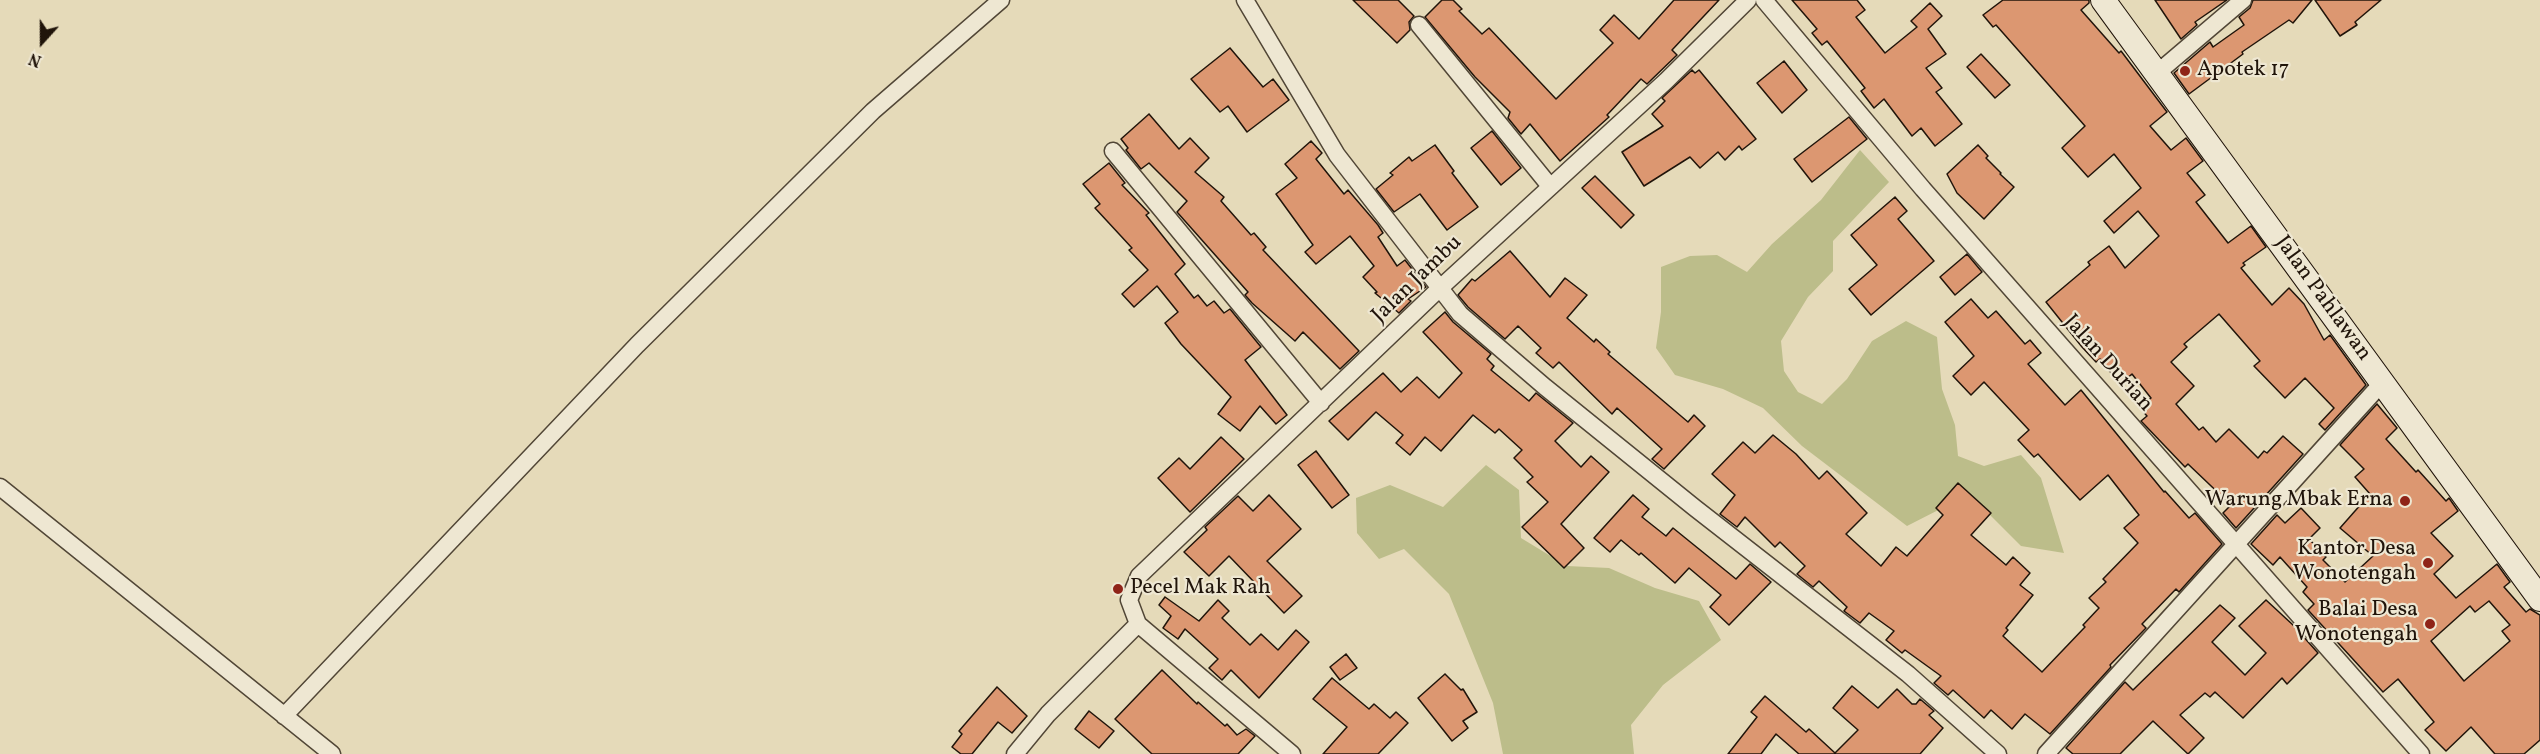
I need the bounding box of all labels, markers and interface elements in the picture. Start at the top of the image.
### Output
north arrow [12,12,72,72]
text: N [26,46,45,71]
place label: Apotek 17 [2197,58,2289,84]
marker: Apotek 17 [2178,64,2192,78]
street label: Jalan Jambu [1367,230,1469,330]
street label: Jalan Pahlawan [2268,231,2376,367]
street label: Jalan Durian [2056,310,2158,418]
place label: Warung Mbak Erna [2205,488,2393,514]
marker: Warung Mbak Erna [2398,494,2412,508]
place label: Kantor Desa Wonotengah [2293,537,2416,588]
marker: Kantor Desa Wonotengah [2421,556,2435,570]
place label: Pecel Mak Rah [1130,576,1271,602]
marker: Pecel Mak Rah [1111,582,1125,596]
place label: Balai Desa Wonotengah [2295,598,2418,650]
marker: Balai Desa Wonotengah [2423,617,2437,631]

